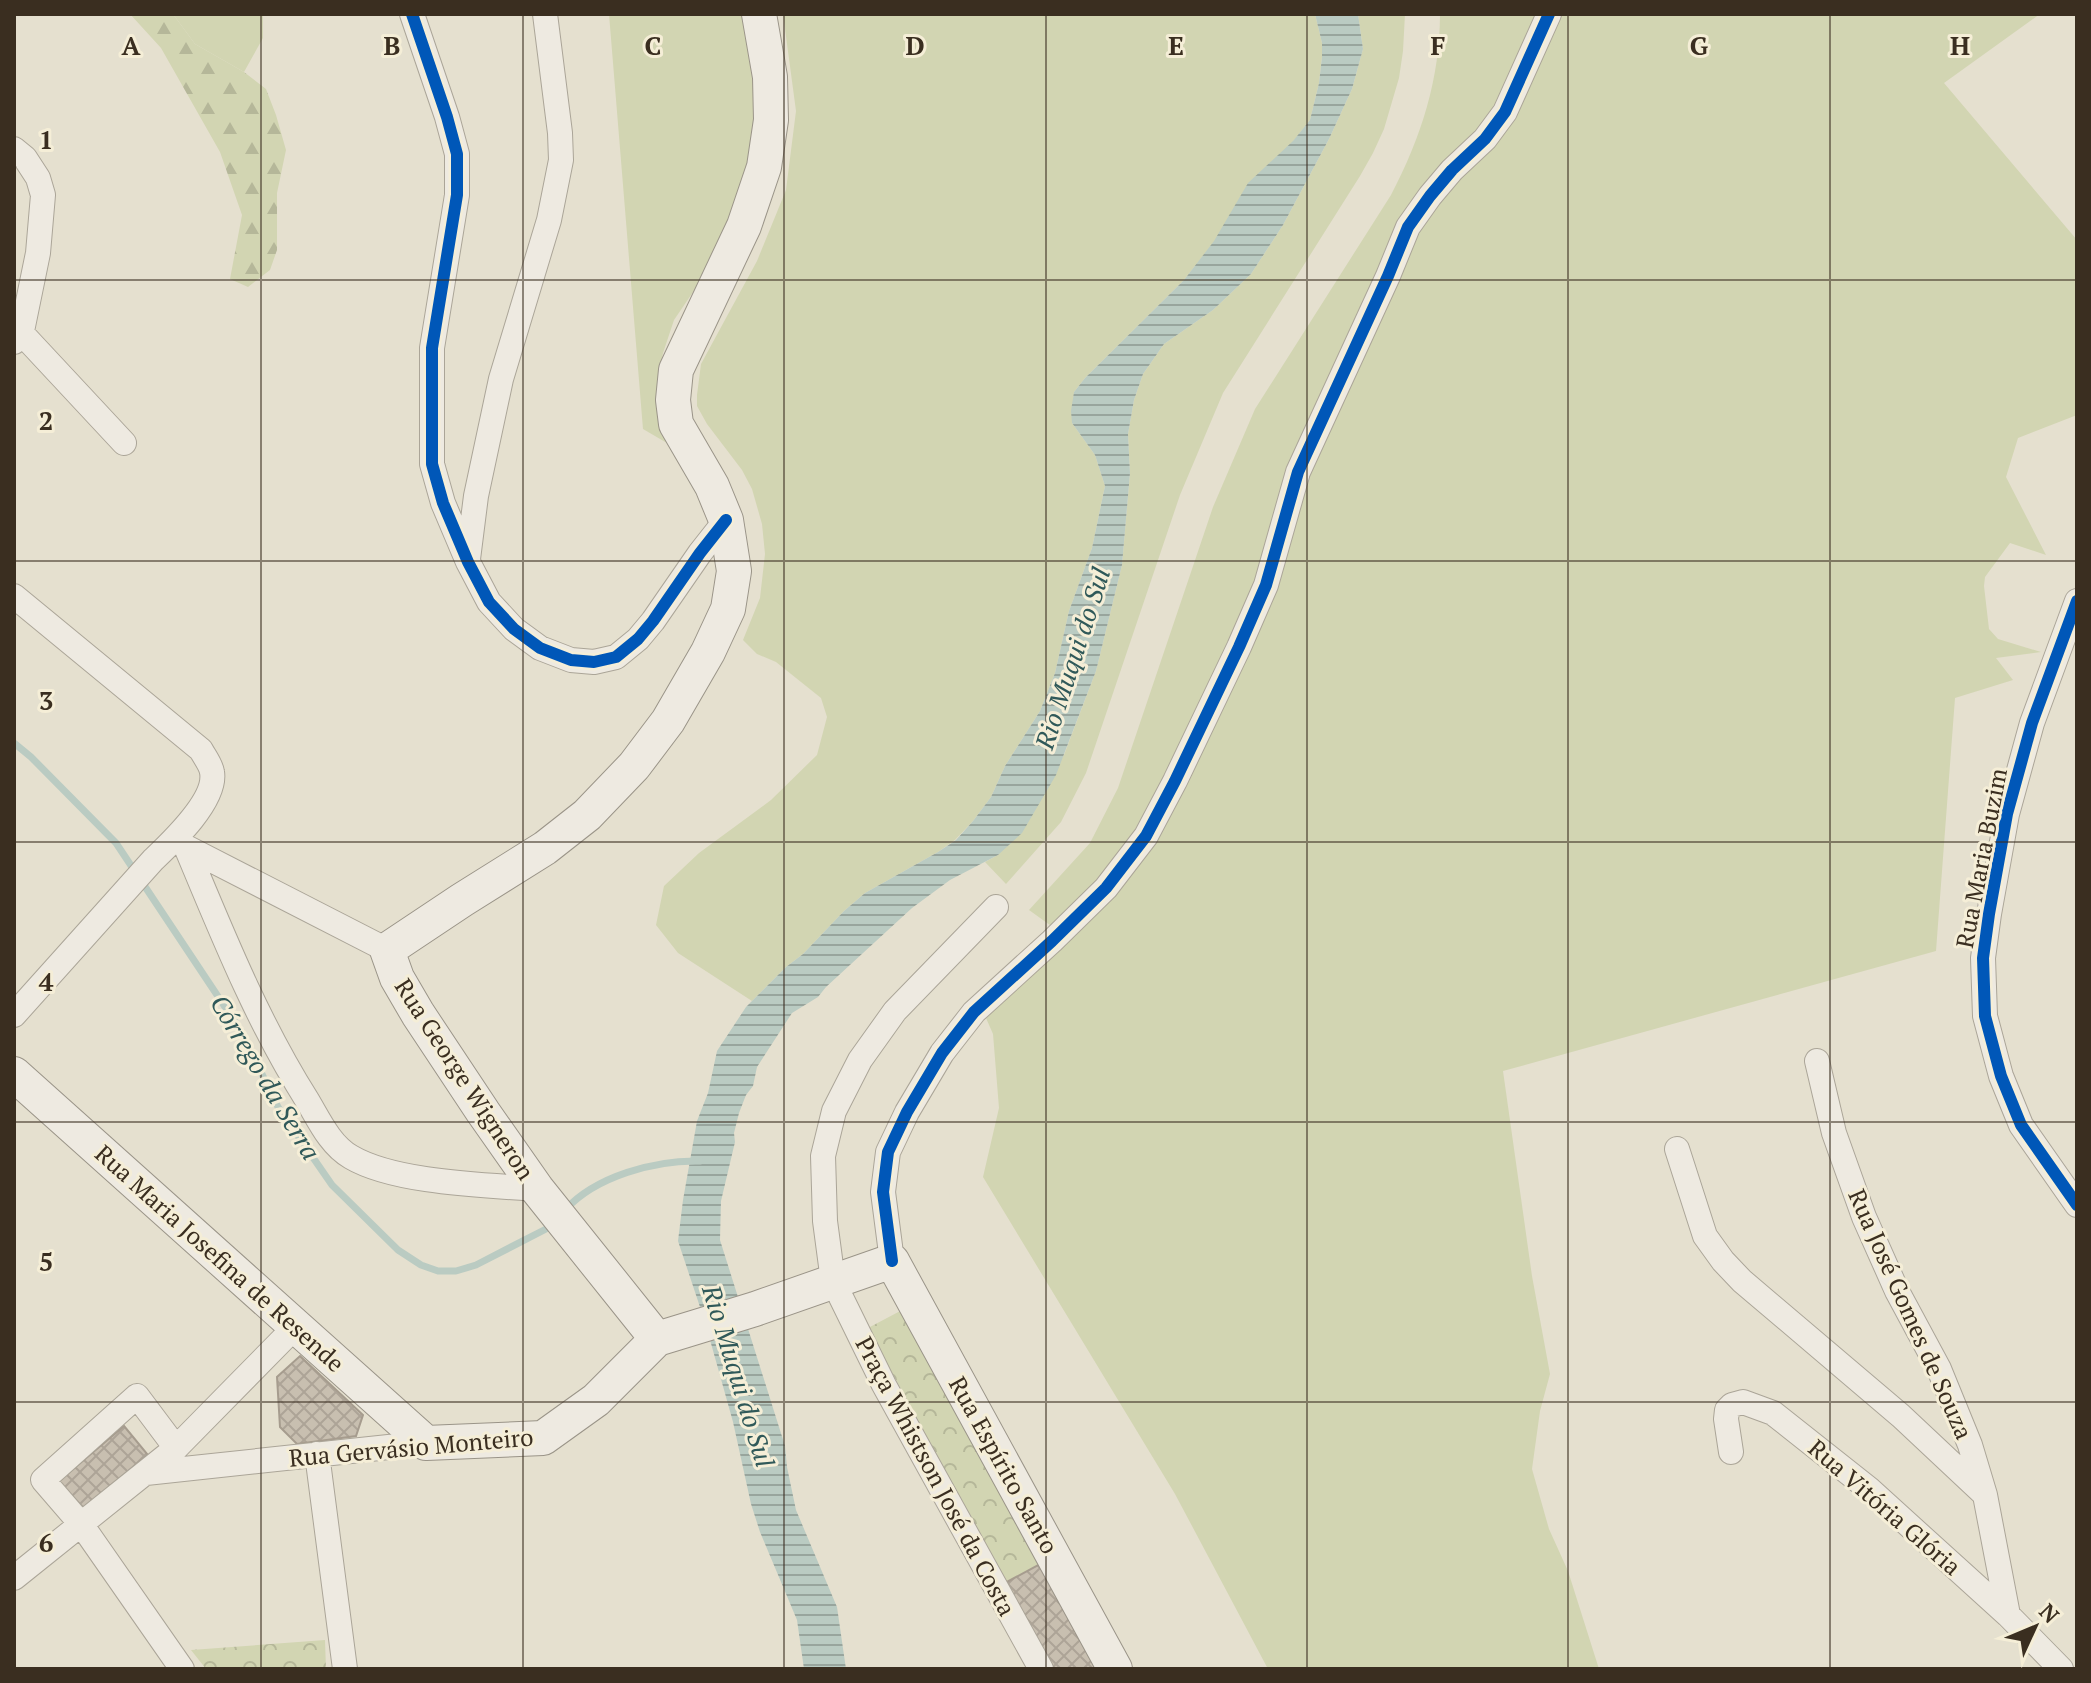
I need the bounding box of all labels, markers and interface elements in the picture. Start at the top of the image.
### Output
text: A [122,28,141,62]
text: B [384,28,400,62]
text: C [645,28,661,62]
text: D [905,28,925,62]
text: E [1168,28,1184,62]
text: F [1431,28,1446,62]
text: G [1690,28,1709,62]
text: H [1950,28,1970,62]
text: 1 [39,122,53,156]
text: 2 [39,403,53,437]
water label: Rio Muqui do Sul [1026,562,1118,754]
text: 3 [39,683,53,717]
street label: Rua Maria Buzim [1948,765,2014,951]
text: 4 [39,964,54,998]
street label: Rua George Wigneron [388,972,542,1186]
water label: Córrego da Serra [203,988,329,1166]
street label: Rua Maria Josefina de Resende [88,1137,352,1379]
street label: Rua José Gomes de Souza [1841,1184,1981,1444]
text: 5 [39,1244,53,1278]
water label: Rio Muqui do Sul [695,1280,783,1472]
street label: Praça Whistson José da Costa [849,1331,1023,1621]
street label: Rua Espírito Santo [942,1371,1066,1559]
street label: Rua Gervásio Monteiro [287,1420,535,1474]
street label: Rua Vitória Glória [1802,1432,1968,1582]
text: 6 [39,1525,53,1559]
north arrow [1995,1587,2075,1667]
text: N [2034,1597,2066,1629]

